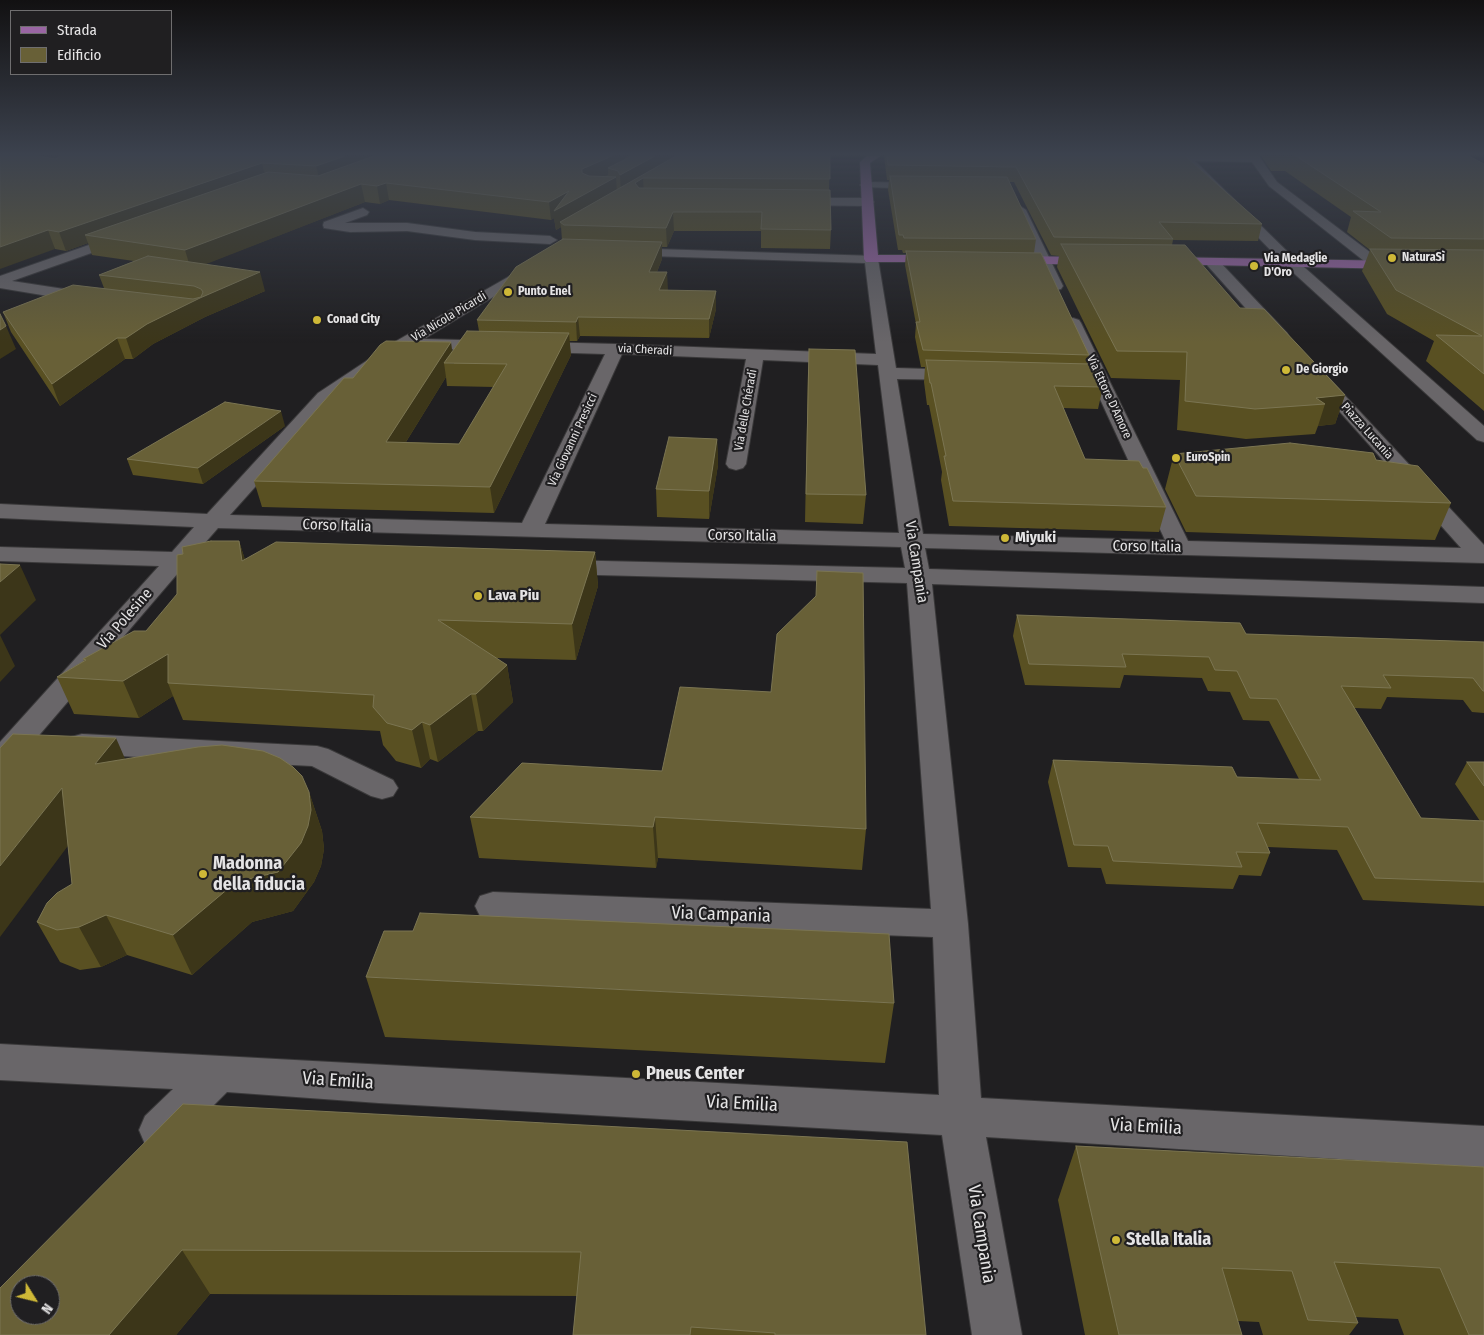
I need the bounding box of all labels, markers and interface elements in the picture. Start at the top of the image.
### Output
legend [10,10,172,75]
text: Strada [57,21,97,39]
text: Edificio [57,46,102,64]
place label: NaturaSì [1402,251,1445,265]
place label: Via Medaglie D'Oro [1264,252,1327,280]
marker: NaturaSì [1386,252,1398,264]
marker: Via Medaglie D'Oro [1248,260,1260,272]
place label: Punto Enel [518,285,571,299]
marker: Punto Enel [502,286,514,298]
street label: Via Nicola Picardi [409,289,489,345]
place label: Conad City [327,313,380,327]
marker: Conad City [311,314,323,326]
street label: via Cheradi [617,341,673,359]
street label: Via Ettore D'Amore [1083,353,1135,441]
place label: De Giorgio [1296,363,1348,377]
marker: De Giorgio [1280,364,1292,376]
street label: Via delle Chéradi [732,368,760,452]
street label: Via Giovanni Presicci [545,391,601,489]
street label: Piazza Lucania [1338,400,1396,462]
place label: EuroSpin [1186,451,1230,465]
marker: EuroSpin [1170,452,1182,464]
street label: Corso Italia [302,516,372,536]
street label: Via Campania [901,520,931,604]
street label: Corso Italia [707,526,777,546]
place label: Miyuki [1015,529,1056,547]
marker: Miyuki [999,532,1011,544]
street label: Corso Italia [1112,537,1182,557]
street label: Via Polesine [94,585,156,653]
place label: Lava Piu [488,587,539,605]
marker: Lava Piu [472,590,484,602]
place label: Madonna della fiducia [213,853,305,896]
marker: Madonna della fiducia [197,868,209,880]
street label: Via Campania [671,902,771,928]
place label: Pneus Center [646,1063,744,1085]
street label: Via Emilia [302,1068,374,1094]
marker: Pneus Center [630,1068,642,1080]
street label: Via Emilia [706,1091,778,1117]
street label: Via Emilia [1110,1114,1182,1140]
street label: Via Campania [963,1183,999,1285]
place label: Stella Italia [1126,1229,1211,1251]
marker: Stella Italia [1110,1234,1122,1246]
north arrow [10,1275,60,1325]
text: N [37,1300,56,1317]

